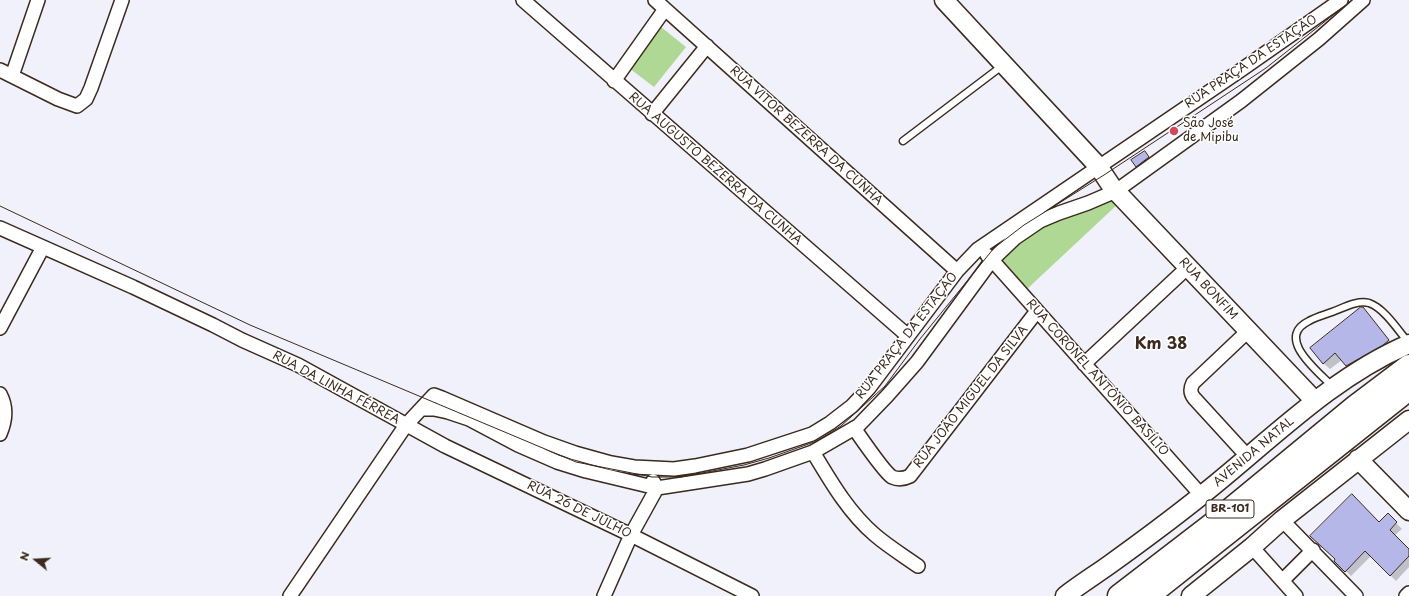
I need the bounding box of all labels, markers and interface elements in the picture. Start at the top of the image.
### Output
street label: RUA PRAÇA DA ESTAÇÃO [1182,12,1320,112]
street label: RUA VITOR BEZERRA DA CUNHA [727,64,885,208]
street label: RUA AUGUSTO BEZERRA DA CUNHA [625,90,805,248]
place label: São José de Mipibu [1183,117,1239,145]
marker: São José de Mipibu [1168,125,1180,137]
street label: RUA BONFIM [1176,255,1240,323]
street label: RUA PRAÇA DA ESTAÇÃO [853,270,961,402]
street label: RUA CORONEL ANTÔNIO BASÍLIO [1023,297,1171,459]
street label: RUA JOÃO MIGUEL DA SILVA [911,323,1031,471]
district label: Km 38 [1135,335,1187,355]
street label: RUA DA LINHA FÉRREA [270,348,402,428]
street label: AVENIDA NATAL [1211,414,1297,490]
street label: RUA 26 DE JULHO [525,479,633,541]
road number: BR-101 [1206,500,1254,518]
north arrow [16,540,56,580]
text: N [15,549,34,563]

